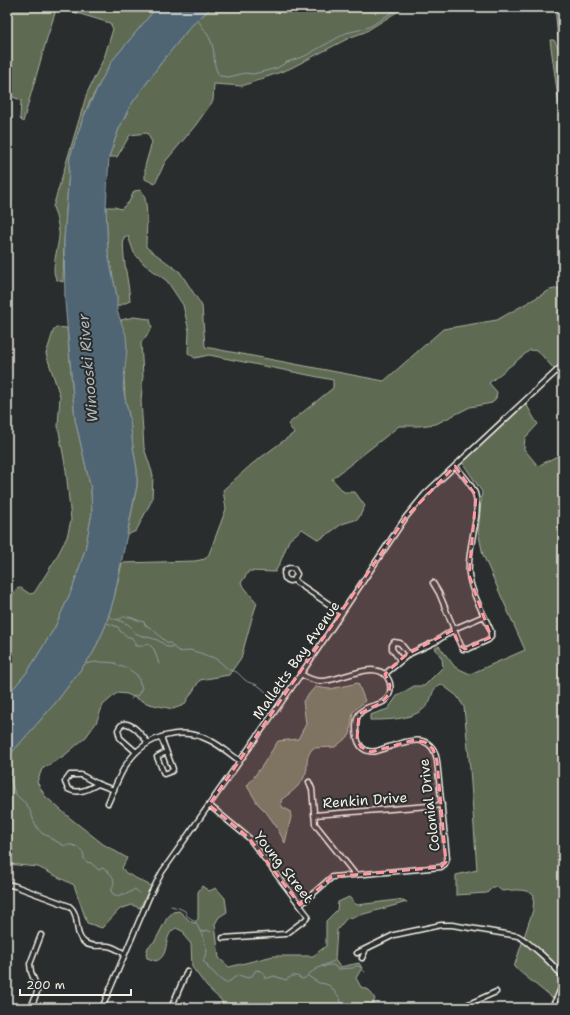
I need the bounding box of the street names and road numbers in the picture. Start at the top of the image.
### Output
street label: Malletts Bay Avenue [248,597,344,723]
street label: Colonial Drive [414,758,444,852]
street label: Renkin Drive [322,788,408,812]
street label: Young Street [250,827,318,907]

